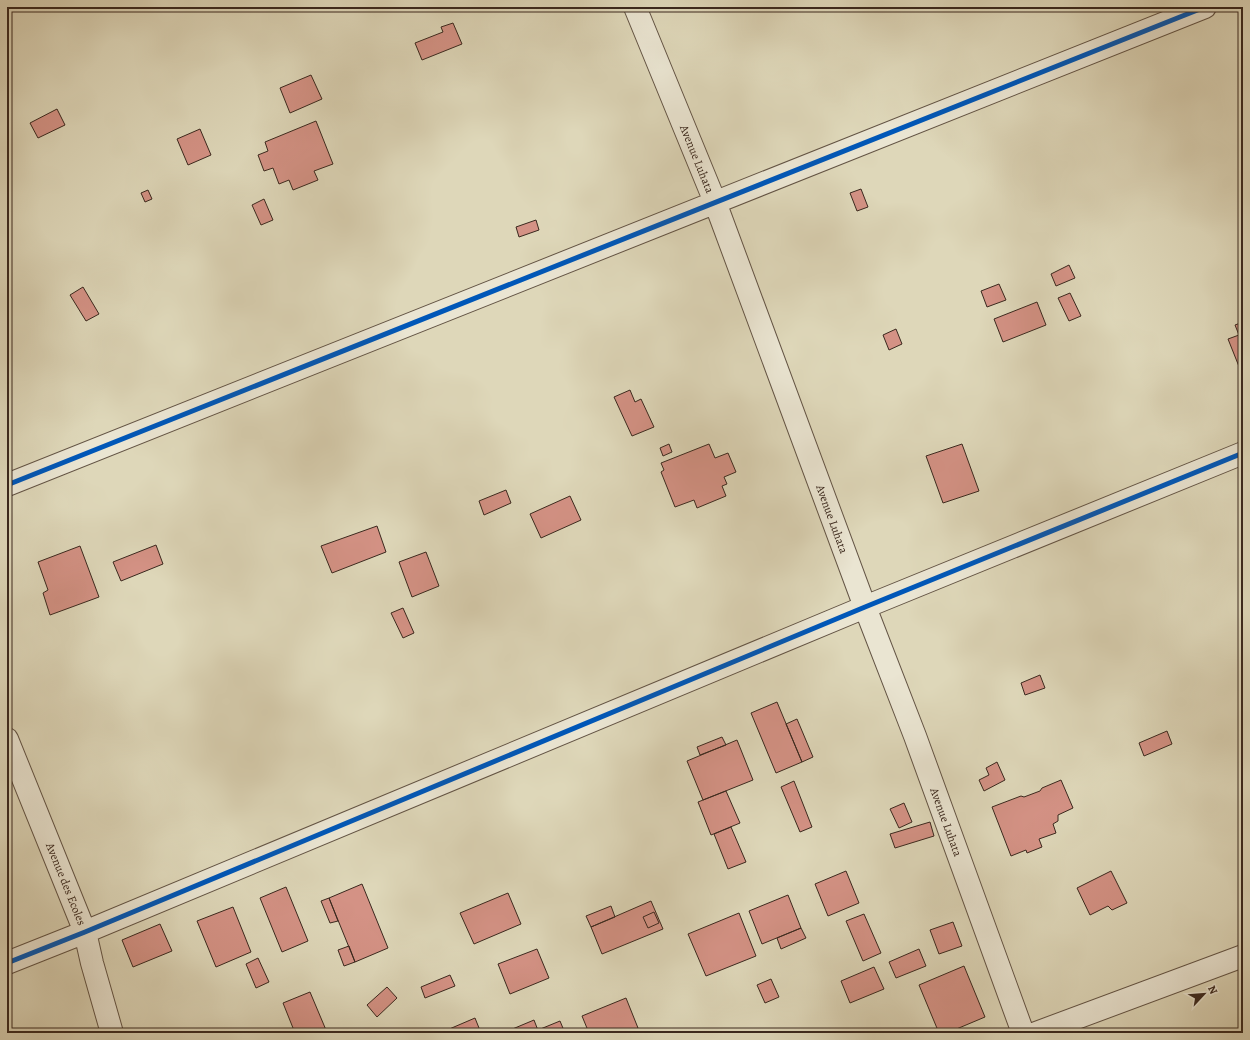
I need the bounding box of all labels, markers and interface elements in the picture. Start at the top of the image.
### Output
street label: Avenue Luhata [676,122,718,196]
street label: Avenue Luhata [812,481,852,556]
street label: Avenue Luhata [926,784,966,859]
street label: Avenue des Ecoles [42,839,90,928]
north arrow [1184,974,1224,1014]
text: N [1204,983,1221,997]

